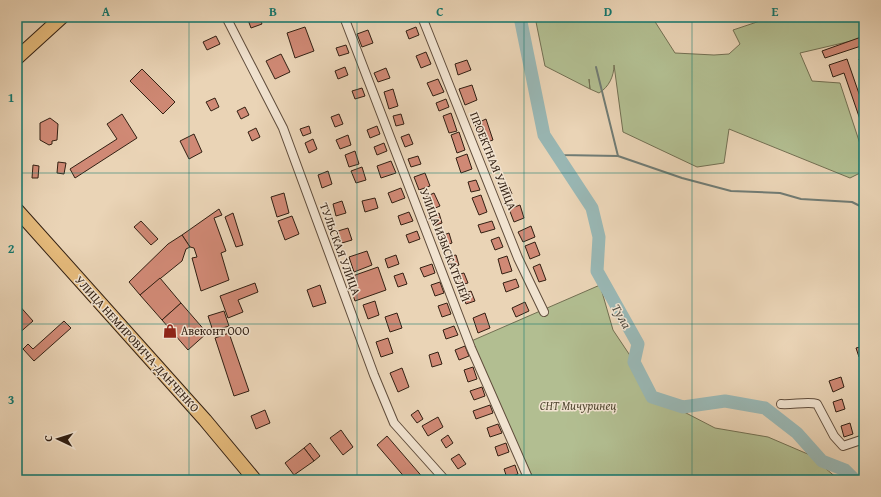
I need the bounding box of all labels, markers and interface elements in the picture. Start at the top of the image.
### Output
text: A [102,2,111,21]
text: B [269,2,277,21]
text: C [436,2,444,21]
text: D [604,2,612,21]
text: E [772,2,779,21]
text: 1 [8,88,14,107]
street label: ПРОЕКТНАЯ УЛИЦА [466,109,521,213]
street label: УЛИЦА ИЗЫСКАТЕЛЕЙ [416,186,475,304]
street label: ТУЛЬСКАЯ УЛИЦА [316,200,365,298]
text: 2 [8,239,15,258]
street label: УЛИЦА НЕМИРОВИЧА-ДАНЧЕНКО [71,272,203,416]
water label: Тула [607,300,636,332]
place label: Авеконт ООО [181,322,249,339]
shop icon: Авеконт ООО [162,323,178,339]
text: 3 [8,390,14,409]
park label: СНТ Мичуринец [540,397,616,414]
north arrow [38,419,78,459]
text: С [40,435,56,442]

